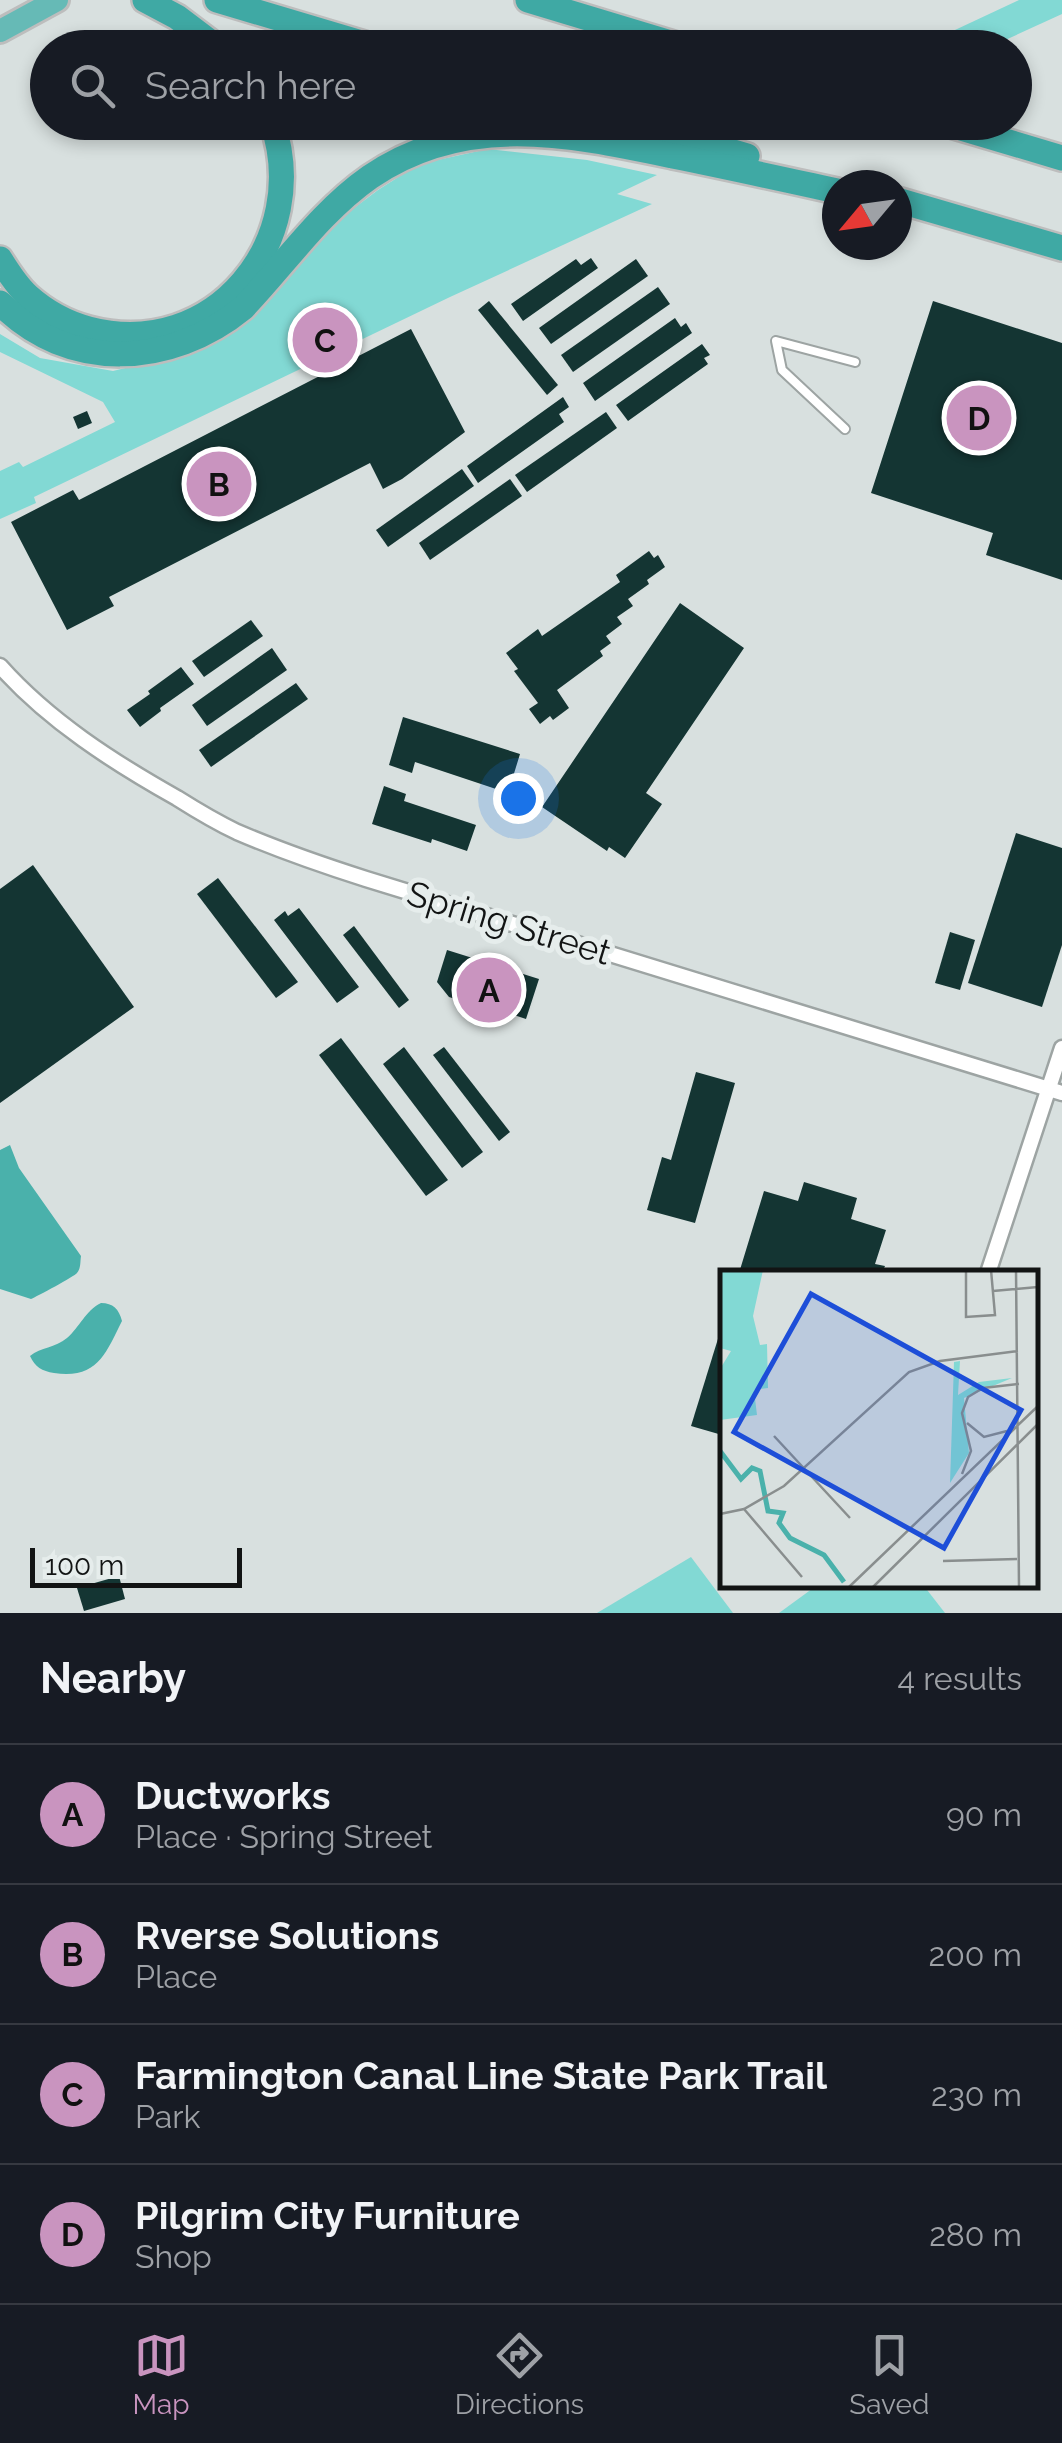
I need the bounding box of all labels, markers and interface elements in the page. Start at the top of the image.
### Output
search box [30,30,1032,140]
icon: search [65,58,120,113]
text: Search here [145,63,356,108]
north arrow [822,170,912,260]
pin: C [292,302,358,378]
pin: D [946,380,1012,456]
pin: B [186,446,252,522]
your location [493,773,544,824]
street label: Spring Street [402,872,616,973]
pin: A [456,952,522,1028]
inset map [720,1270,1037,1588]
scale bar [30,1543,242,1588]
text: 100 m [45,1549,124,1582]
text: Nearby [40,1654,186,1703]
text: 4 results [898,1660,1022,1697]
text: Ductworks [135,1773,330,1818]
text: A [62,1796,83,1833]
text: 90 m [946,1796,1022,1833]
text: Place · Spring Street [135,1818,432,1855]
text: Rverse Solutions [135,1913,439,1958]
text: B [62,1936,83,1973]
text: 200 m [929,1936,1022,1973]
text: Place [135,1958,217,1995]
text: Farmington Canal Line State Park Trail [135,2053,827,2098]
text: C [62,2076,83,2113]
text: 230 m [931,2076,1022,2113]
text: Park [135,2098,200,2135]
text: Pilgrim City Furniture [135,2193,520,2238]
text: D [61,2216,84,2253]
text: 280 m [929,2216,1022,2253]
text: Shop [135,2238,212,2275]
tab: Map [133,2328,190,2421]
tab: Directions [455,2328,584,2421]
tab: Saved [849,2328,929,2421]

